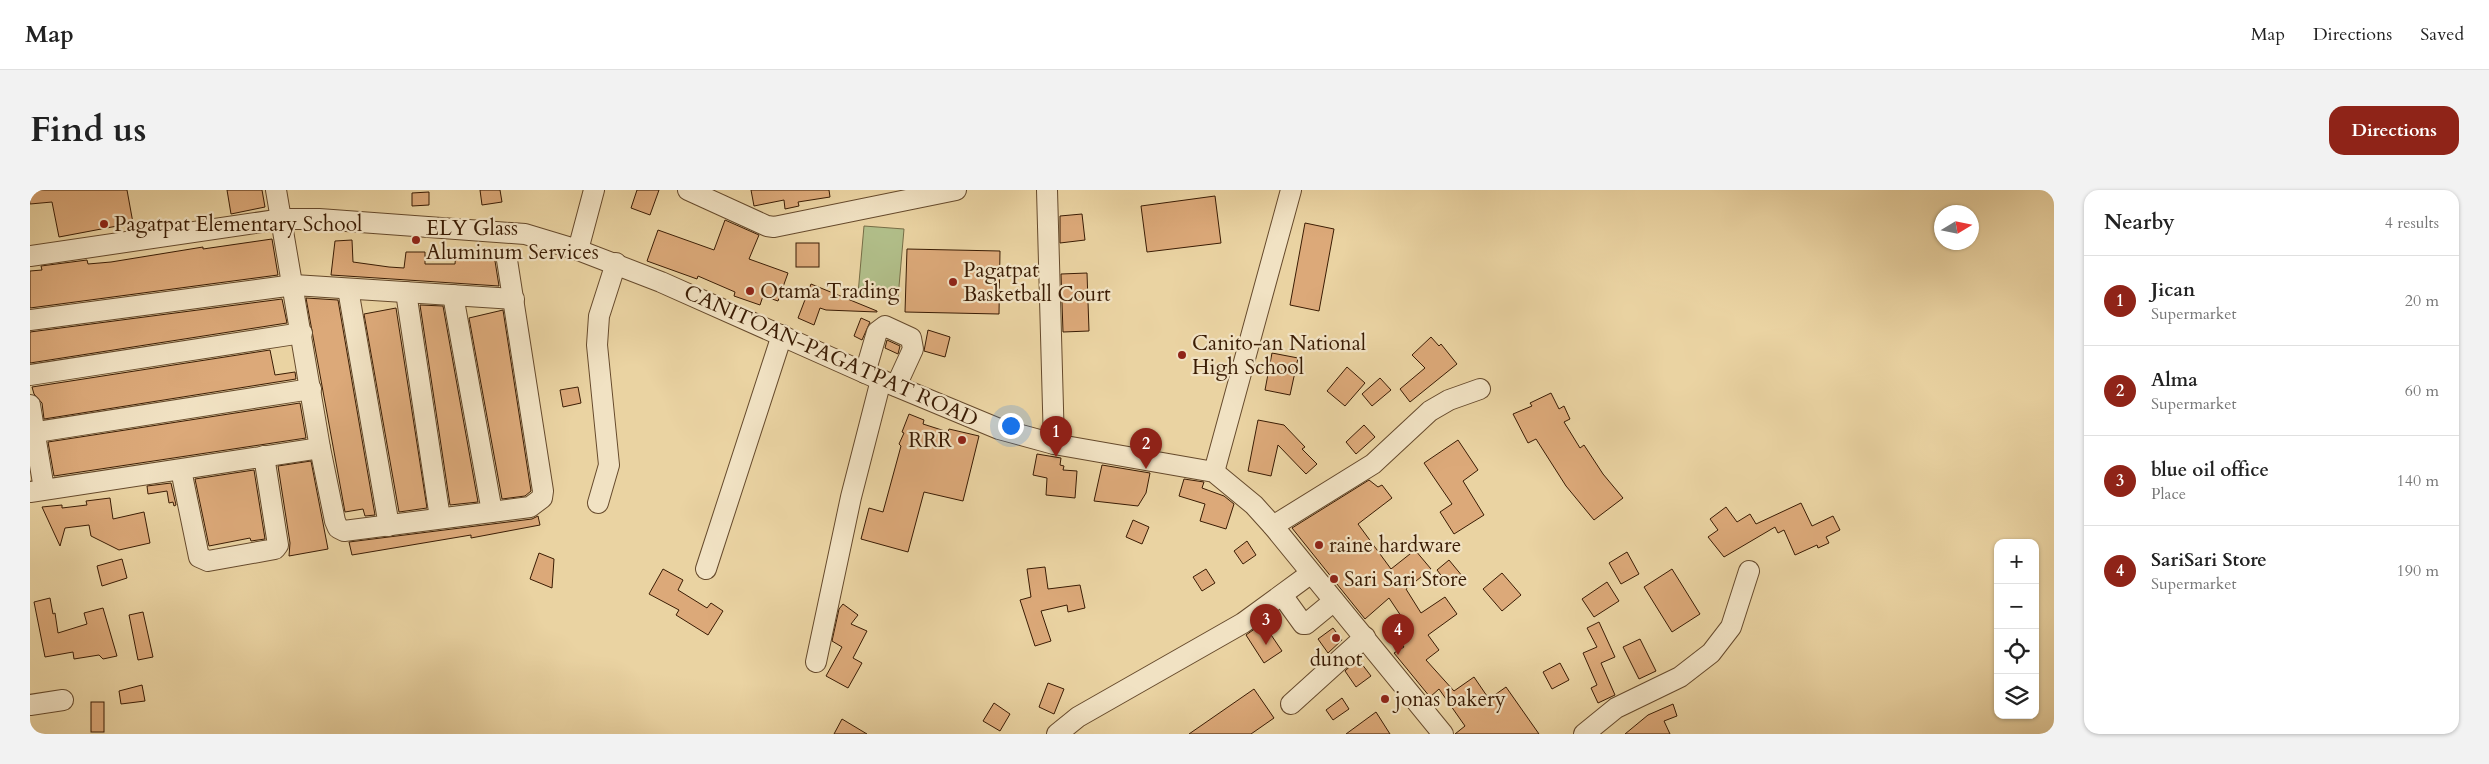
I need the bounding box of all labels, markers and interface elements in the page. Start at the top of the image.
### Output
text: Map [25,18,74,51]
text: Map [2251,22,2285,47]
text: Directions [2313,22,2392,47]
text: Saved [2420,22,2464,47]
text: Find us [30,106,146,154]
button: Directions [2329,106,2459,155]
north arrow [1934,205,1979,250]
text: Nearby [2104,208,2175,237]
place label: Pagatpat Elementary School [114,210,362,239]
text: 4 results [2385,212,2439,234]
place label: ELY Glass Aluminum Services [426,214,599,267]
marker: Pagatpat Elementary School [98,218,110,230]
marker: ELY Glass Aluminum Services [410,234,422,246]
place label: Pagatpat Basketball Court [963,256,1111,309]
marker: Pagatpat Basketball Court [947,276,959,288]
place label: Otama Trading [760,277,899,306]
text: Jican [2151,277,2195,303]
street label: CANITOAN-PAGATPAT ROAD [679,278,983,434]
marker: Otama Trading [744,285,756,297]
text: 1 [2116,290,2124,312]
text: 20 m [2405,290,2439,312]
text: Supermarket [2151,303,2237,325]
place label: Canito-an National High School [1192,329,1366,382]
marker: Canito-an National High School [1176,349,1188,361]
text: Alma [2151,367,2198,393]
text: 2 [2116,380,2124,402]
text: 60 m [2405,380,2439,402]
text: Supermarket [2151,393,2237,415]
your location [998,413,1024,439]
pin: 1 [1040,416,1072,457]
place label: RRR [908,426,952,455]
pin: 2 [1130,428,1162,469]
marker: RRR [956,434,968,446]
text: blue oil office [2151,457,2269,483]
text: 3 [2116,470,2124,492]
text: 140 m [2397,470,2439,492]
text: Place [2151,483,2186,505]
place label: raine hardware [1329,531,1461,560]
marker: raine hardware [1313,539,1325,551]
map controls [1994,539,2039,719]
button: + [1994,539,2039,584]
text: SariSari Store [2151,547,2267,573]
text: 4 [2116,560,2124,582]
text: 190 m [2397,560,2439,582]
place label: Sari Sari Store [1344,565,1467,594]
marker: Sari Sari Store [1328,573,1340,585]
text: Supermarket [2151,573,2237,595]
button: − [1994,584,2039,629]
pin: 3 [1250,604,1282,645]
pin: 4 [1382,614,1414,655]
button: locate [1994,629,2039,674]
marker: dunot [1330,632,1342,644]
place label: dunot [1310,645,1363,674]
button: layers [1994,674,2039,719]
place label: jonas bakery [1392,685,1506,714]
marker: jonas bakery [1379,693,1391,705]

